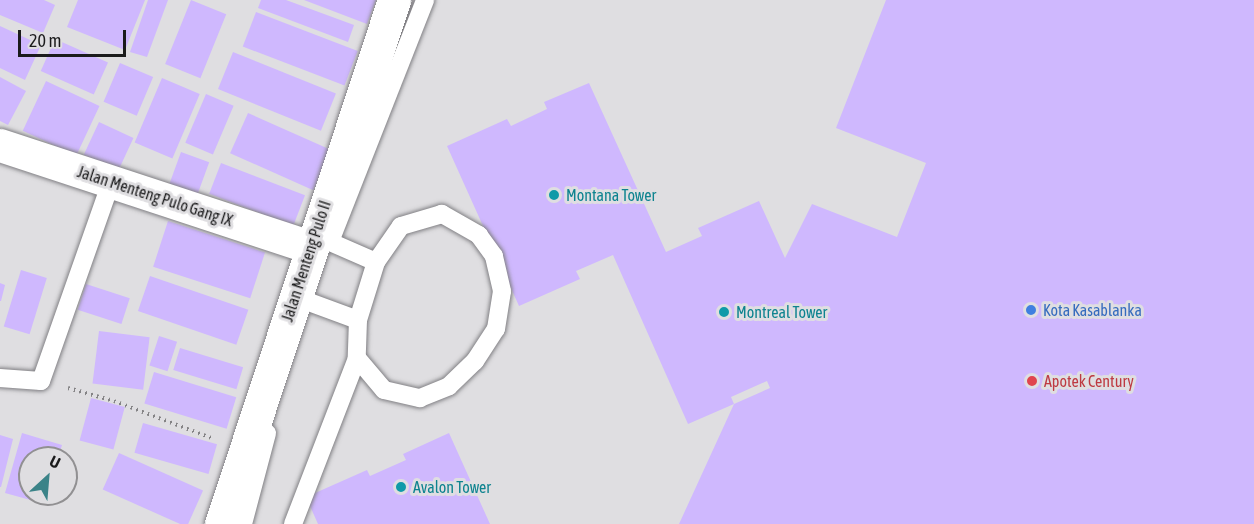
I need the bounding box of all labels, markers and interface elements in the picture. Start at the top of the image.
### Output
scale bar [21,18,129,56]
text: 20 m [29,30,61,51]
street label: Jalan Menteng Pulo Gang IX [75,162,235,230]
place label: Montana Tower [566,185,656,205]
marker: Montana Tower [547,188,561,202]
street label: Jalan Menteng Pulo II [277,198,335,324]
place label: Kota Kasablanka [1043,300,1142,320]
place label: Montreal Tower [736,302,827,322]
marker: Kota Kasablanka [1024,303,1038,317]
marker: Montreal Tower [717,305,731,319]
place label: Apotek Century [1044,371,1134,391]
marker: Apotek Century [1025,374,1039,388]
north arrow [18,446,78,506]
text: U [47,451,63,472]
place label: Avalon Tower [413,477,491,497]
marker: Avalon Tower [394,480,408,494]

